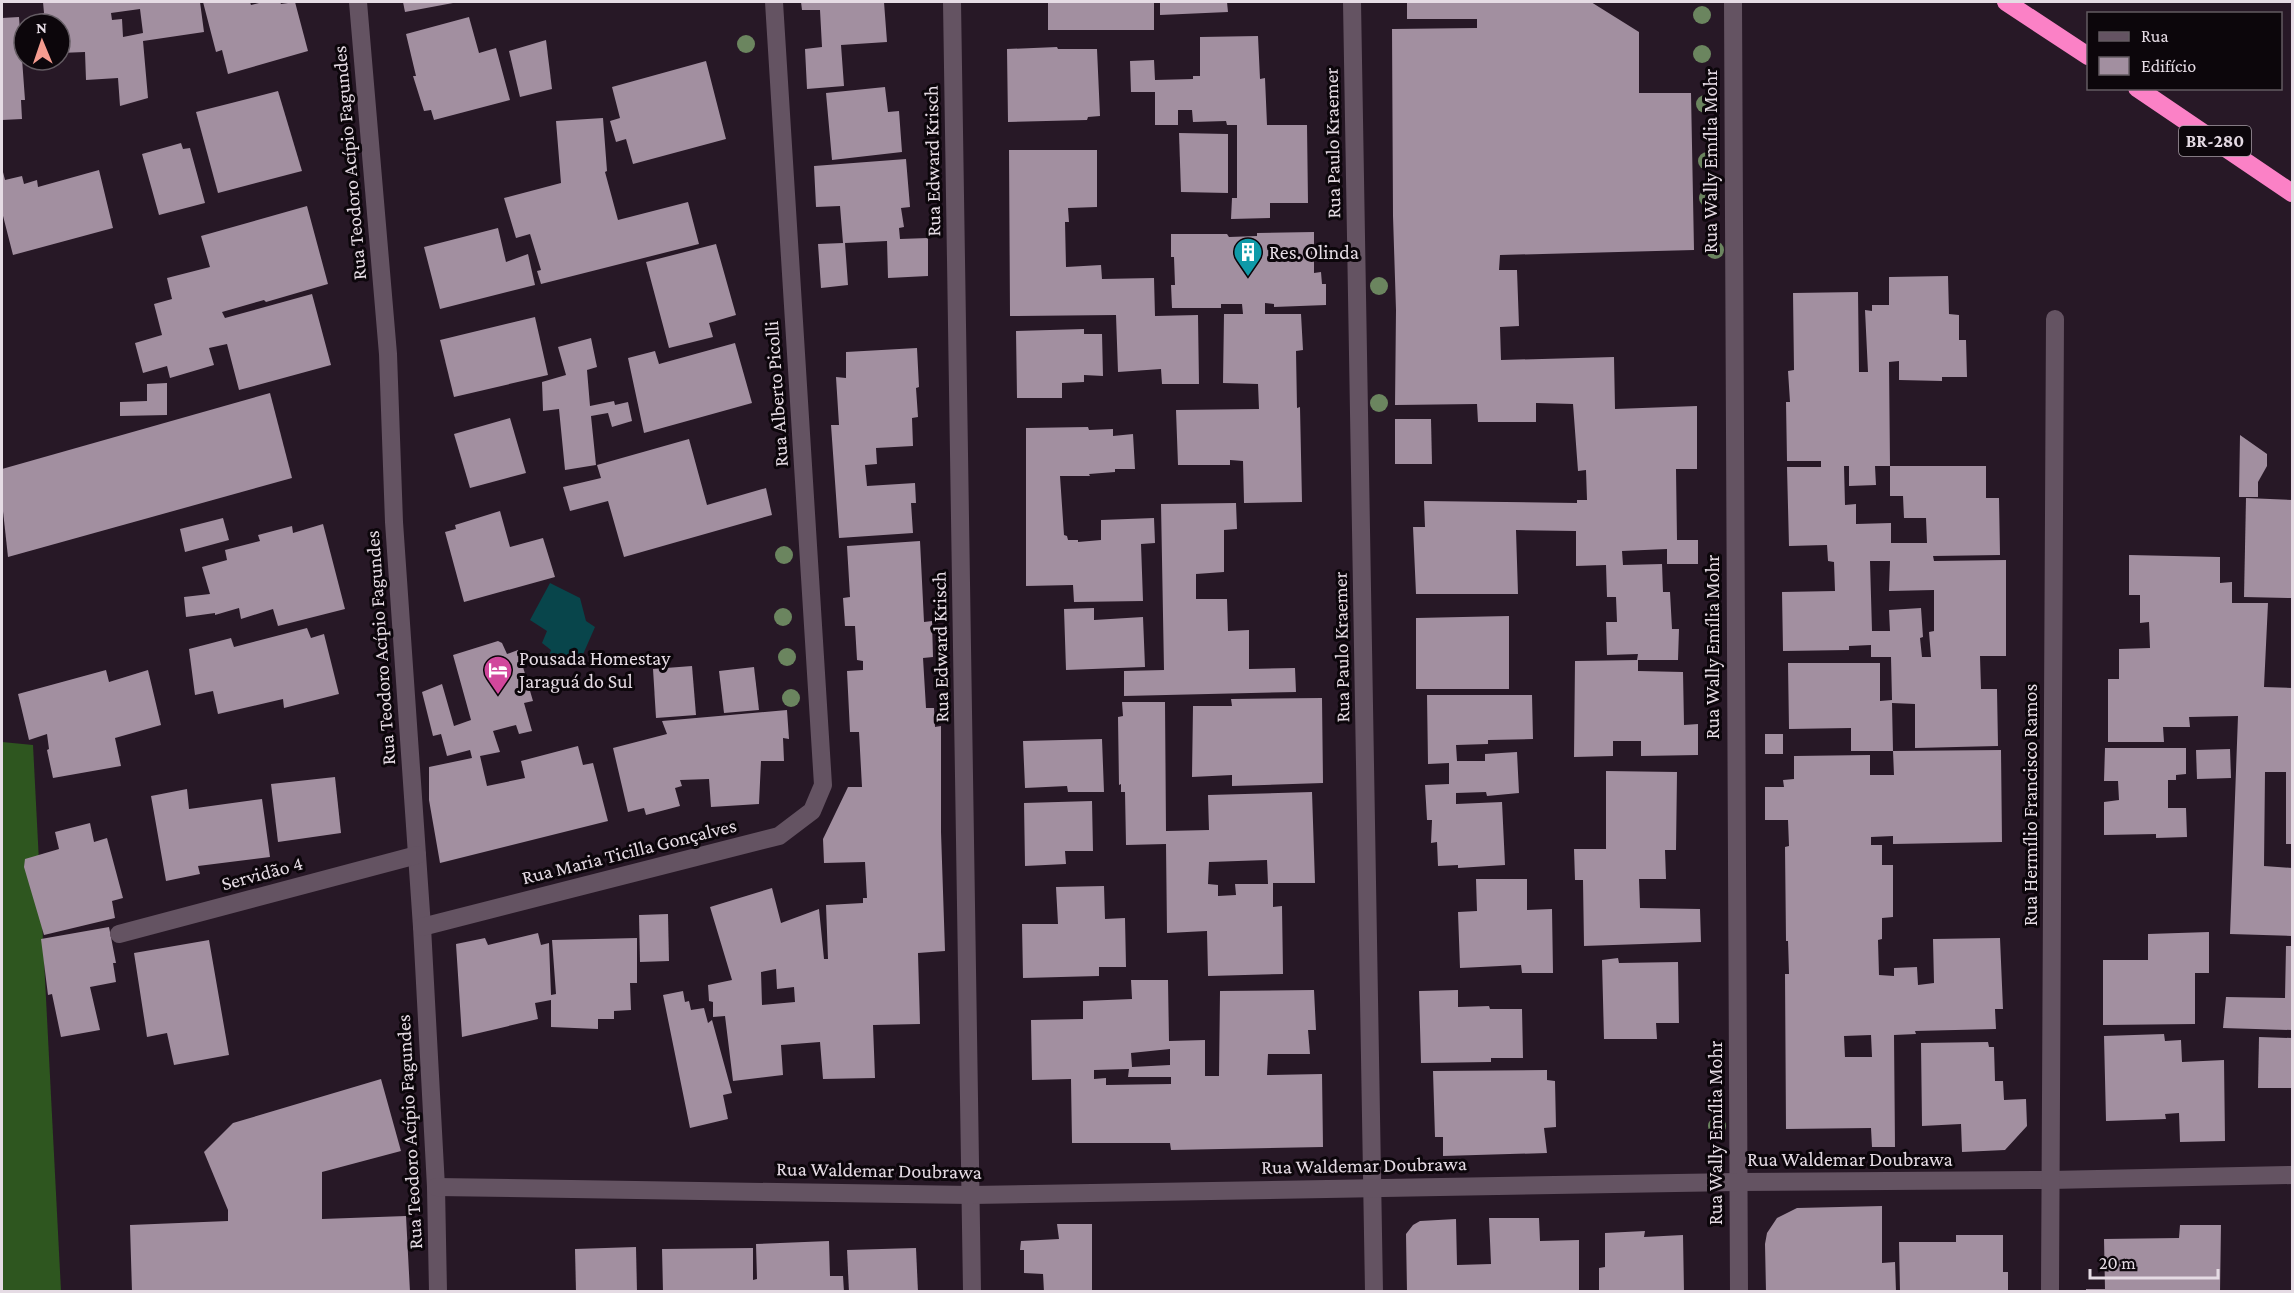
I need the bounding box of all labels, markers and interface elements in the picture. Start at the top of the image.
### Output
north arrow [12,12,72,72]
legend [2087,12,2282,90]
text: N [36,19,47,36]
text: Rua [2141,26,2169,46]
street label: Rua Teodoro Acípio Fagundes [328,45,371,281]
text: Edifício [2141,56,2196,76]
street label: Rua Paulo Kraemer [1320,67,1344,219]
street label: Rua Wally Emília Mohr [1699,69,1722,253]
street label: Rua Edward Krisch [920,85,944,237]
road number: BR-280 [2179,126,2251,156]
building icon: Res. Olinda [1232,236,1264,278]
place label: Res. Olinda [1269,241,1359,263]
street label: Rua Alberto Picolli [760,320,792,468]
street label: Rua Teodoro Acípio Fagundes [361,530,400,766]
street label: Rua Wally Emília Mohr [1701,555,1724,739]
street label: Rua Edward Krisch [928,571,952,723]
street label: Rua Paulo Kraemer [1329,571,1353,723]
place label: Pousada Homestay Jaraguá do Sul [517,647,671,693]
hotel icon: Pousada Homestay Jaraguá do Sul [482,654,514,696]
street label: Rua Hermílio Francisco Ramos [2019,683,2041,926]
street label: Rua Maria Ticilla Gonçalves [519,814,739,889]
street label: Servidão 4 [219,852,305,894]
street label: Rua Teodoro Acípio Fagundes [392,1014,427,1250]
street label: Rua Wally Emília Mohr [1704,1041,1727,1225]
street label: Rua Waldemar Doubrawa [1747,1148,1953,1170]
street label: Rua Waldemar Doubrawa [1261,1152,1467,1178]
street label: Rua Waldemar Doubrawa [776,1157,982,1183]
scale bar [2090,1242,2218,1280]
text: 20 m [2099,1253,2136,1273]

